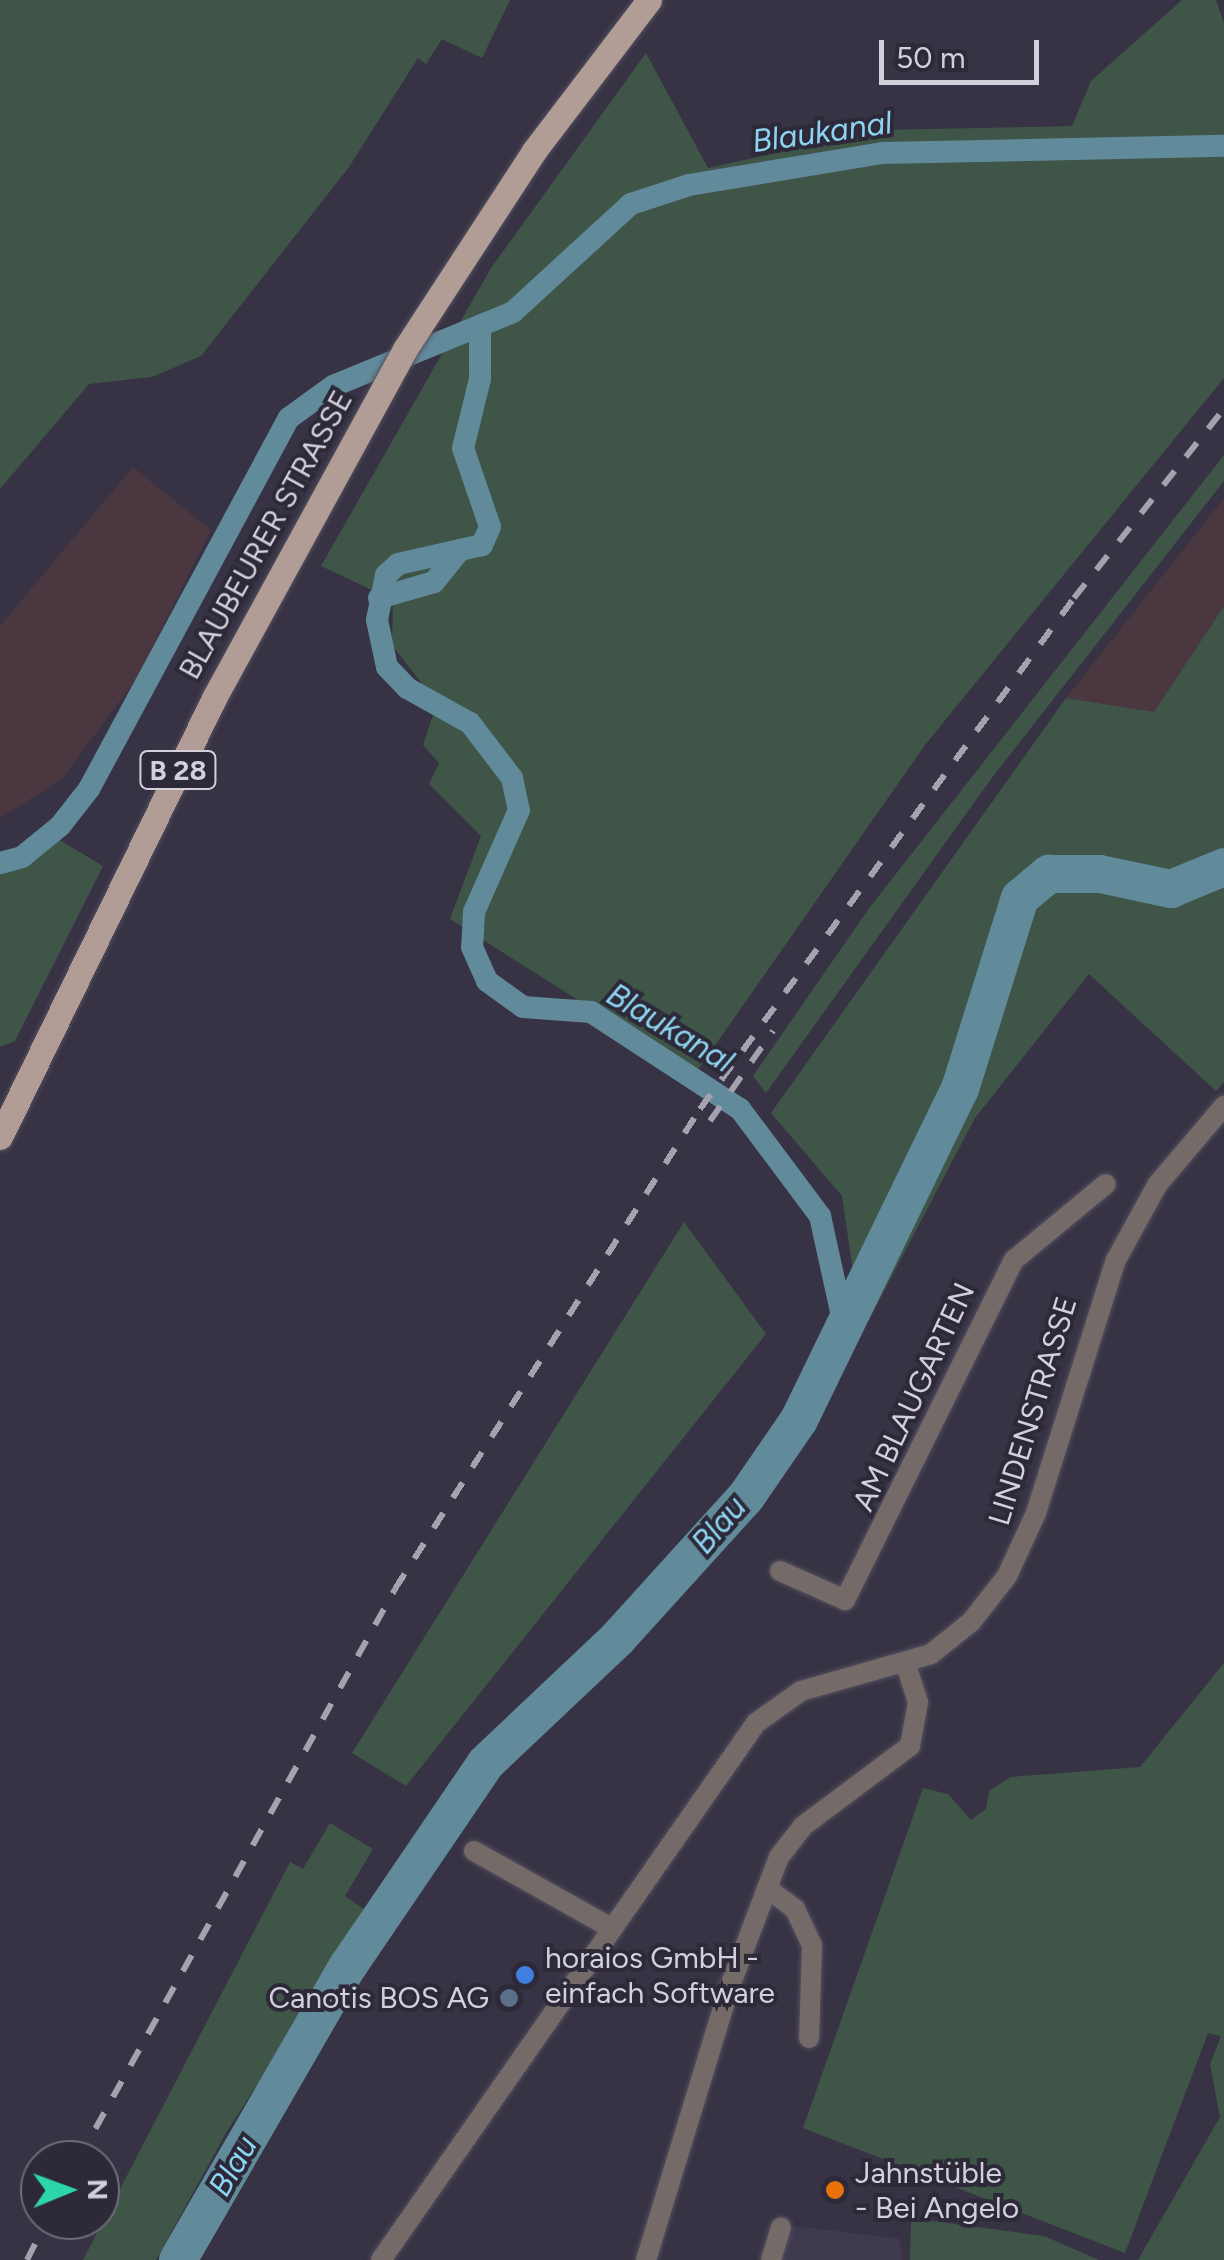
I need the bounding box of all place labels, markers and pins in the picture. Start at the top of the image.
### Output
place label: horaios GmbH - einfach Software [545,1940,775,2010]
marker: horaios GmbH - einfach Software [514,1964,536,1986]
place label: Canotis BOS AG [268,1980,489,2016]
marker: Canotis BOS AG [498,1987,520,2009]
place label: Jahnstüble - Bei Angelo [855,2155,1019,2226]
marker: Jahnstüble - Bei Angelo [824,2179,846,2201]

